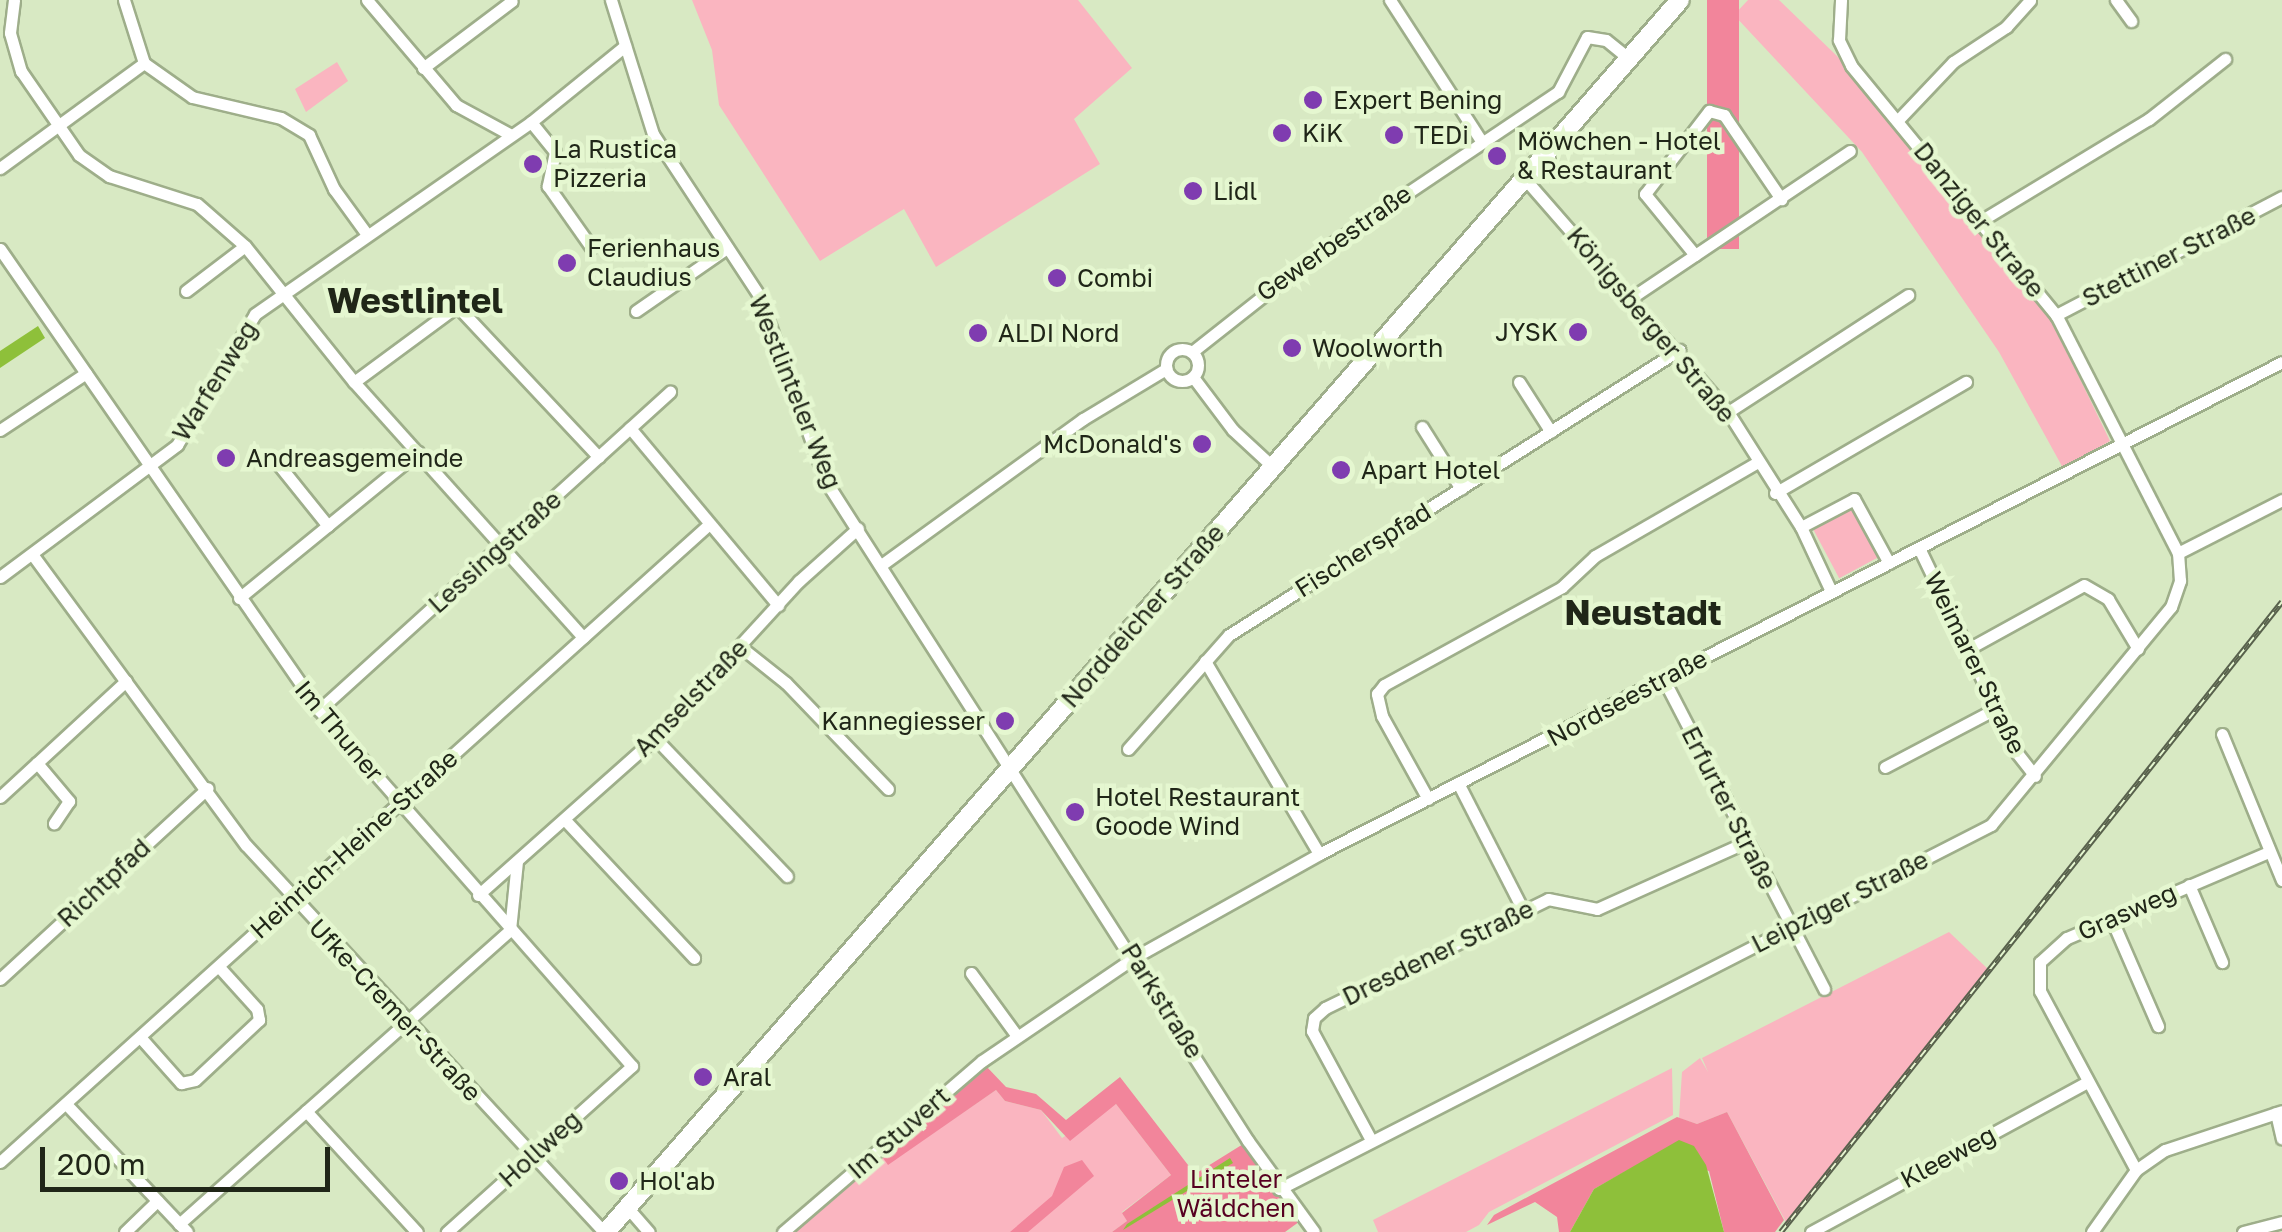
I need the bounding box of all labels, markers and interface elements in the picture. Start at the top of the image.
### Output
place label: Expert Bening [1333,85,1502,115]
marker: Expert Bening [1302,89,1324,111]
place label: KiK [1302,118,1343,148]
place label: TEDi [1414,120,1469,150]
marker: KiK [1271,122,1293,144]
marker: TEDi [1383,124,1405,146]
place label: Möwchen - Hotel & Restaurant [1517,127,1721,186]
place label: La Rustica Pizzeria [553,135,677,194]
street label: Danziger Straße [1907,137,2051,303]
marker: Möwchen - Hotel & Restaurant [1486,145,1508,167]
marker: La Rustica Pizzeria [522,153,544,175]
place label: Lidl [1213,176,1257,206]
street label: Gewerbestraße [1251,179,1417,307]
marker: Lidl [1182,180,1204,202]
street label: Stettiner Straße [2077,200,2261,314]
street label: Königsberger Straße [1561,221,1741,429]
place label: Ferienhaus Claudius [587,234,720,293]
marker: Ferienhaus Claudius [556,252,578,274]
place label: Combi [1077,263,1153,293]
marker: Combi [1046,267,1068,289]
district label: Westlintel [327,279,503,321]
street label: Westlinteler Weg [742,291,848,493]
street label: Warfenweg [166,315,264,447]
place label: JYSK [1495,317,1558,347]
place label: ALDI Nord [998,318,1119,348]
marker: JYSK [1567,321,1589,343]
marker: ALDI Nord [967,322,989,344]
place label: Woolworth [1312,333,1443,363]
marker: Woolworth [1281,337,1303,359]
place label: McDonald's [1043,429,1182,459]
marker: McDonald's [1191,433,1213,455]
place label: Andreasgemeinde [246,443,463,473]
marker: Andreasgemeinde [215,447,237,469]
place label: Apart Hotel [1361,455,1500,485]
marker: Apart Hotel [1330,459,1352,481]
street label: Lessingstraße [422,485,568,619]
street label: Fischerspfad [1290,496,1436,604]
street label: Norddeicher Straße [1055,518,1231,714]
street label: Weimarer Straße [1918,567,2032,759]
district label: Neustadt [1564,591,1722,633]
street label: Amselstraße [628,633,754,763]
street label: Nordseestraße [1542,643,1712,753]
street label: Im Thuner [288,675,390,787]
place label: Kannegiesser [821,706,985,736]
marker: Kannegiesser [994,710,1016,732]
street label: Erfurter Straße [1675,722,1783,894]
street label: Heinrich-Heine-Straße [244,743,464,945]
place label: Hotel Restaurant Goode Wind [1095,783,1300,842]
marker: Hotel Restaurant Goode Wind [1064,801,1086,823]
street label: Richtpfad [51,833,157,933]
street label: Leipziger Straße [1747,845,1933,959]
street label: Grasweg [2073,877,2181,947]
street label: Dresdener Straße [1338,894,1538,1012]
street label: Ufke-Cremer-Straße [303,913,487,1107]
street label: Parkstraße [1115,938,1209,1064]
place label: Aral [723,1062,771,1092]
marker: Aral [692,1066,714,1088]
street label: Im Stuvert [842,1081,956,1185]
street label: Hollweg [493,1105,587,1193]
street label: Kleeweg [1895,1119,2001,1195]
scale bar [45,1127,335,1189]
text: 200 m [57,1146,146,1182]
park label: Linteler Wäldchen [1177,1165,1295,1224]
place label: Hol'ab [639,1166,715,1196]
marker: Hol'ab [608,1170,630,1192]

